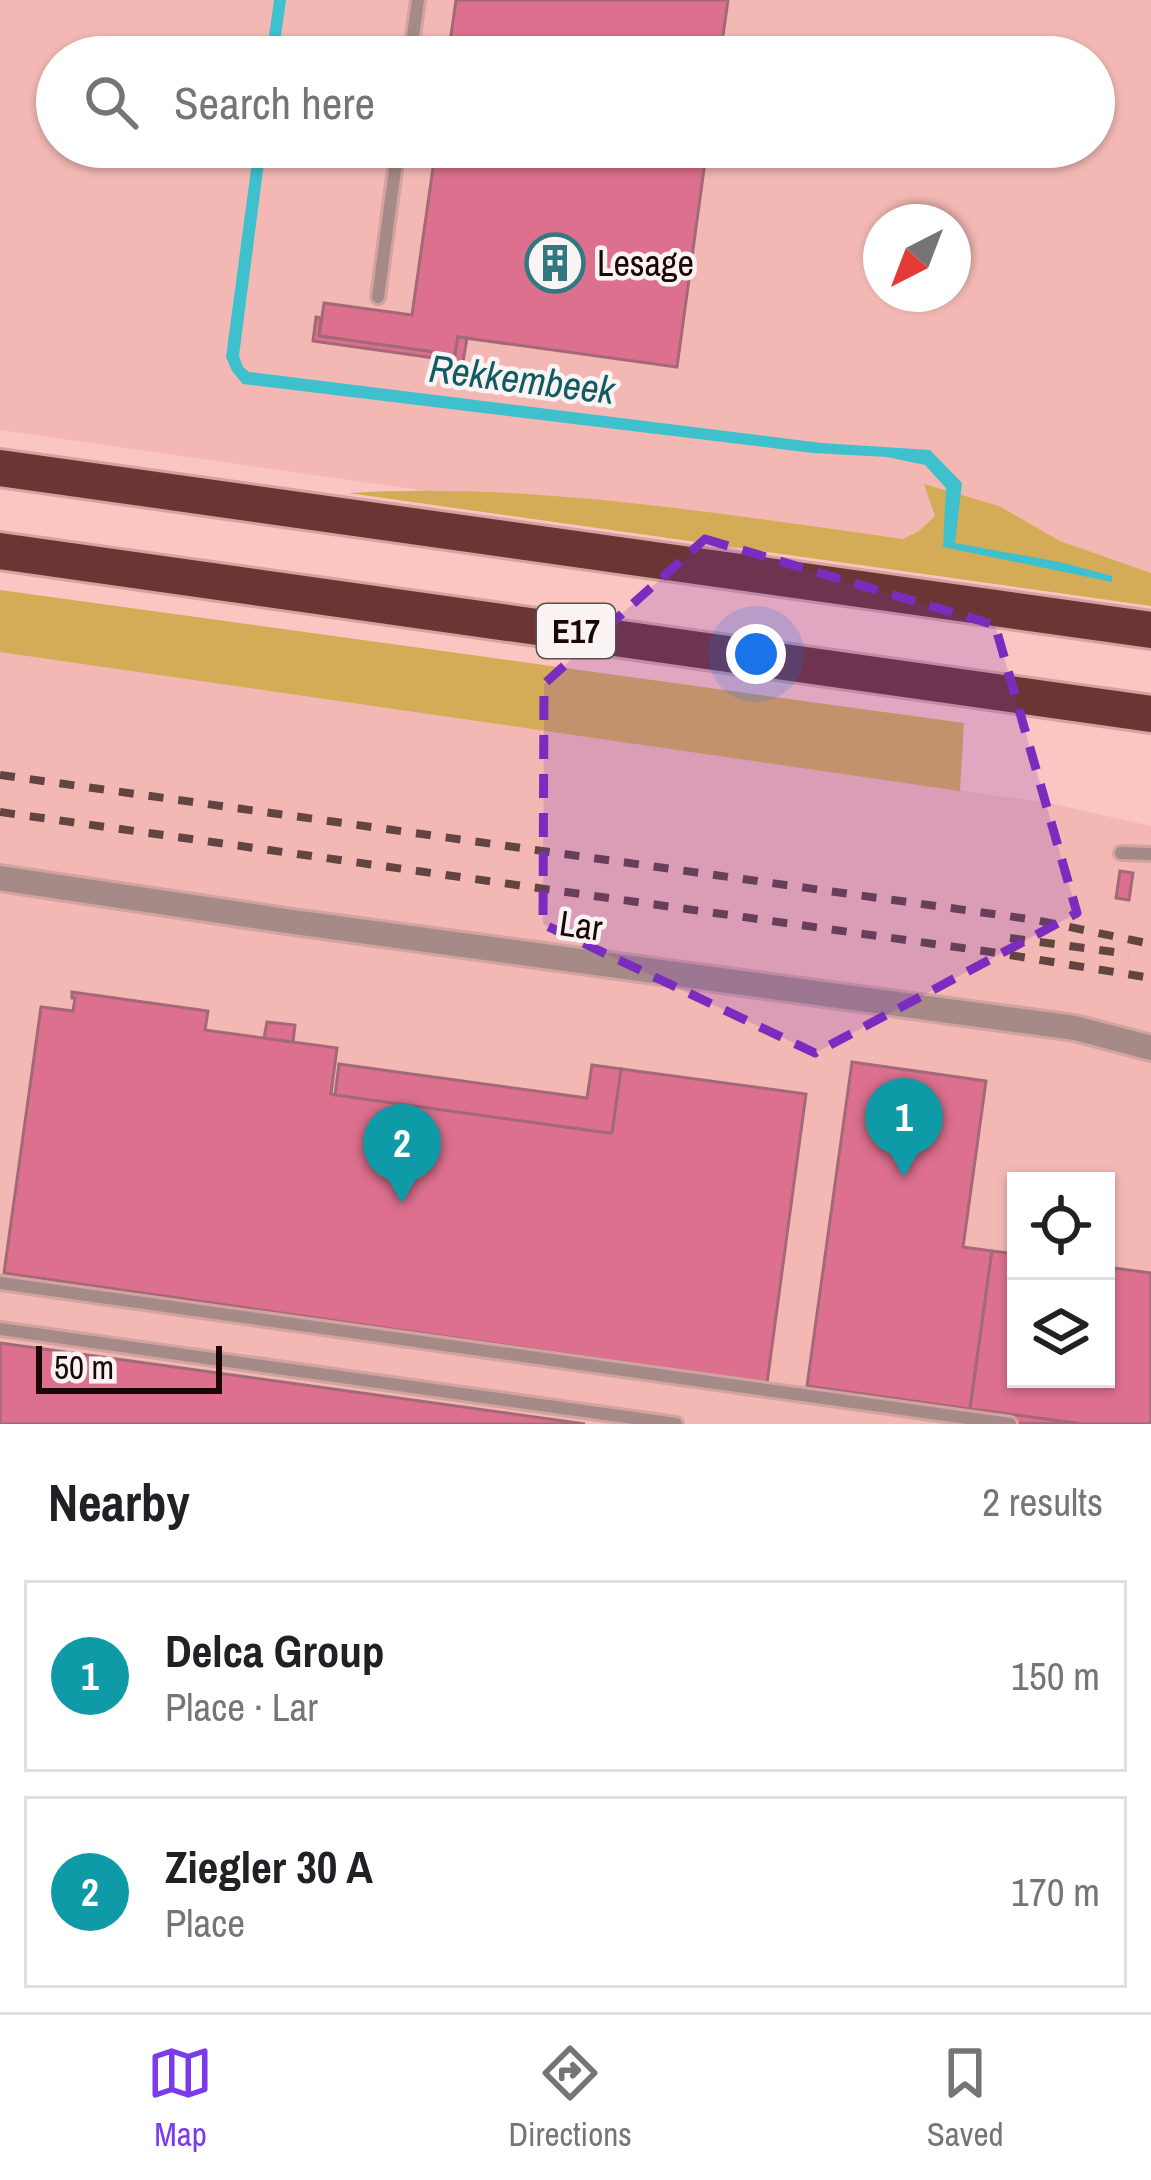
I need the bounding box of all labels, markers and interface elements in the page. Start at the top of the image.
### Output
search box [36,36,1115,168]
icon: search [78,69,144,135]
text: Search here [174,72,375,133]
north arrow [863,204,971,312]
building icon: Lesage [524,232,586,294]
place label: Lesage [597,239,694,287]
water label: Rekkembeek [426,342,619,416]
road number: E17 [537,604,615,658]
your location [726,624,786,684]
street label: Lar [557,898,606,952]
pin: 1 [865,1078,943,1177]
pin: 2 [363,1104,441,1203]
map controls [1007,1172,1115,1388]
button: locate [1007,1172,1115,1280]
button: layers [1007,1280,1115,1388]
scale bar [36,1340,222,1393]
text: 50 m [54,1345,114,1389]
text: Nearby [48,1468,190,1537]
text: 2 results [982,1476,1103,1528]
text: Delca Group [165,1620,384,1681]
text: 1 [81,1650,99,1702]
text: 150 m [1011,1650,1100,1702]
text: Place · Lar [165,1681,318,1733]
text: Ziegler 30 A [165,1836,373,1897]
text: 2 [81,1866,99,1918]
text: 170 m [1011,1866,1100,1918]
text: Place [165,1897,245,1949]
tab: Map [147,2040,213,2156]
tab: Directions [508,2040,632,2156]
tab: Saved [927,2040,1003,2156]

